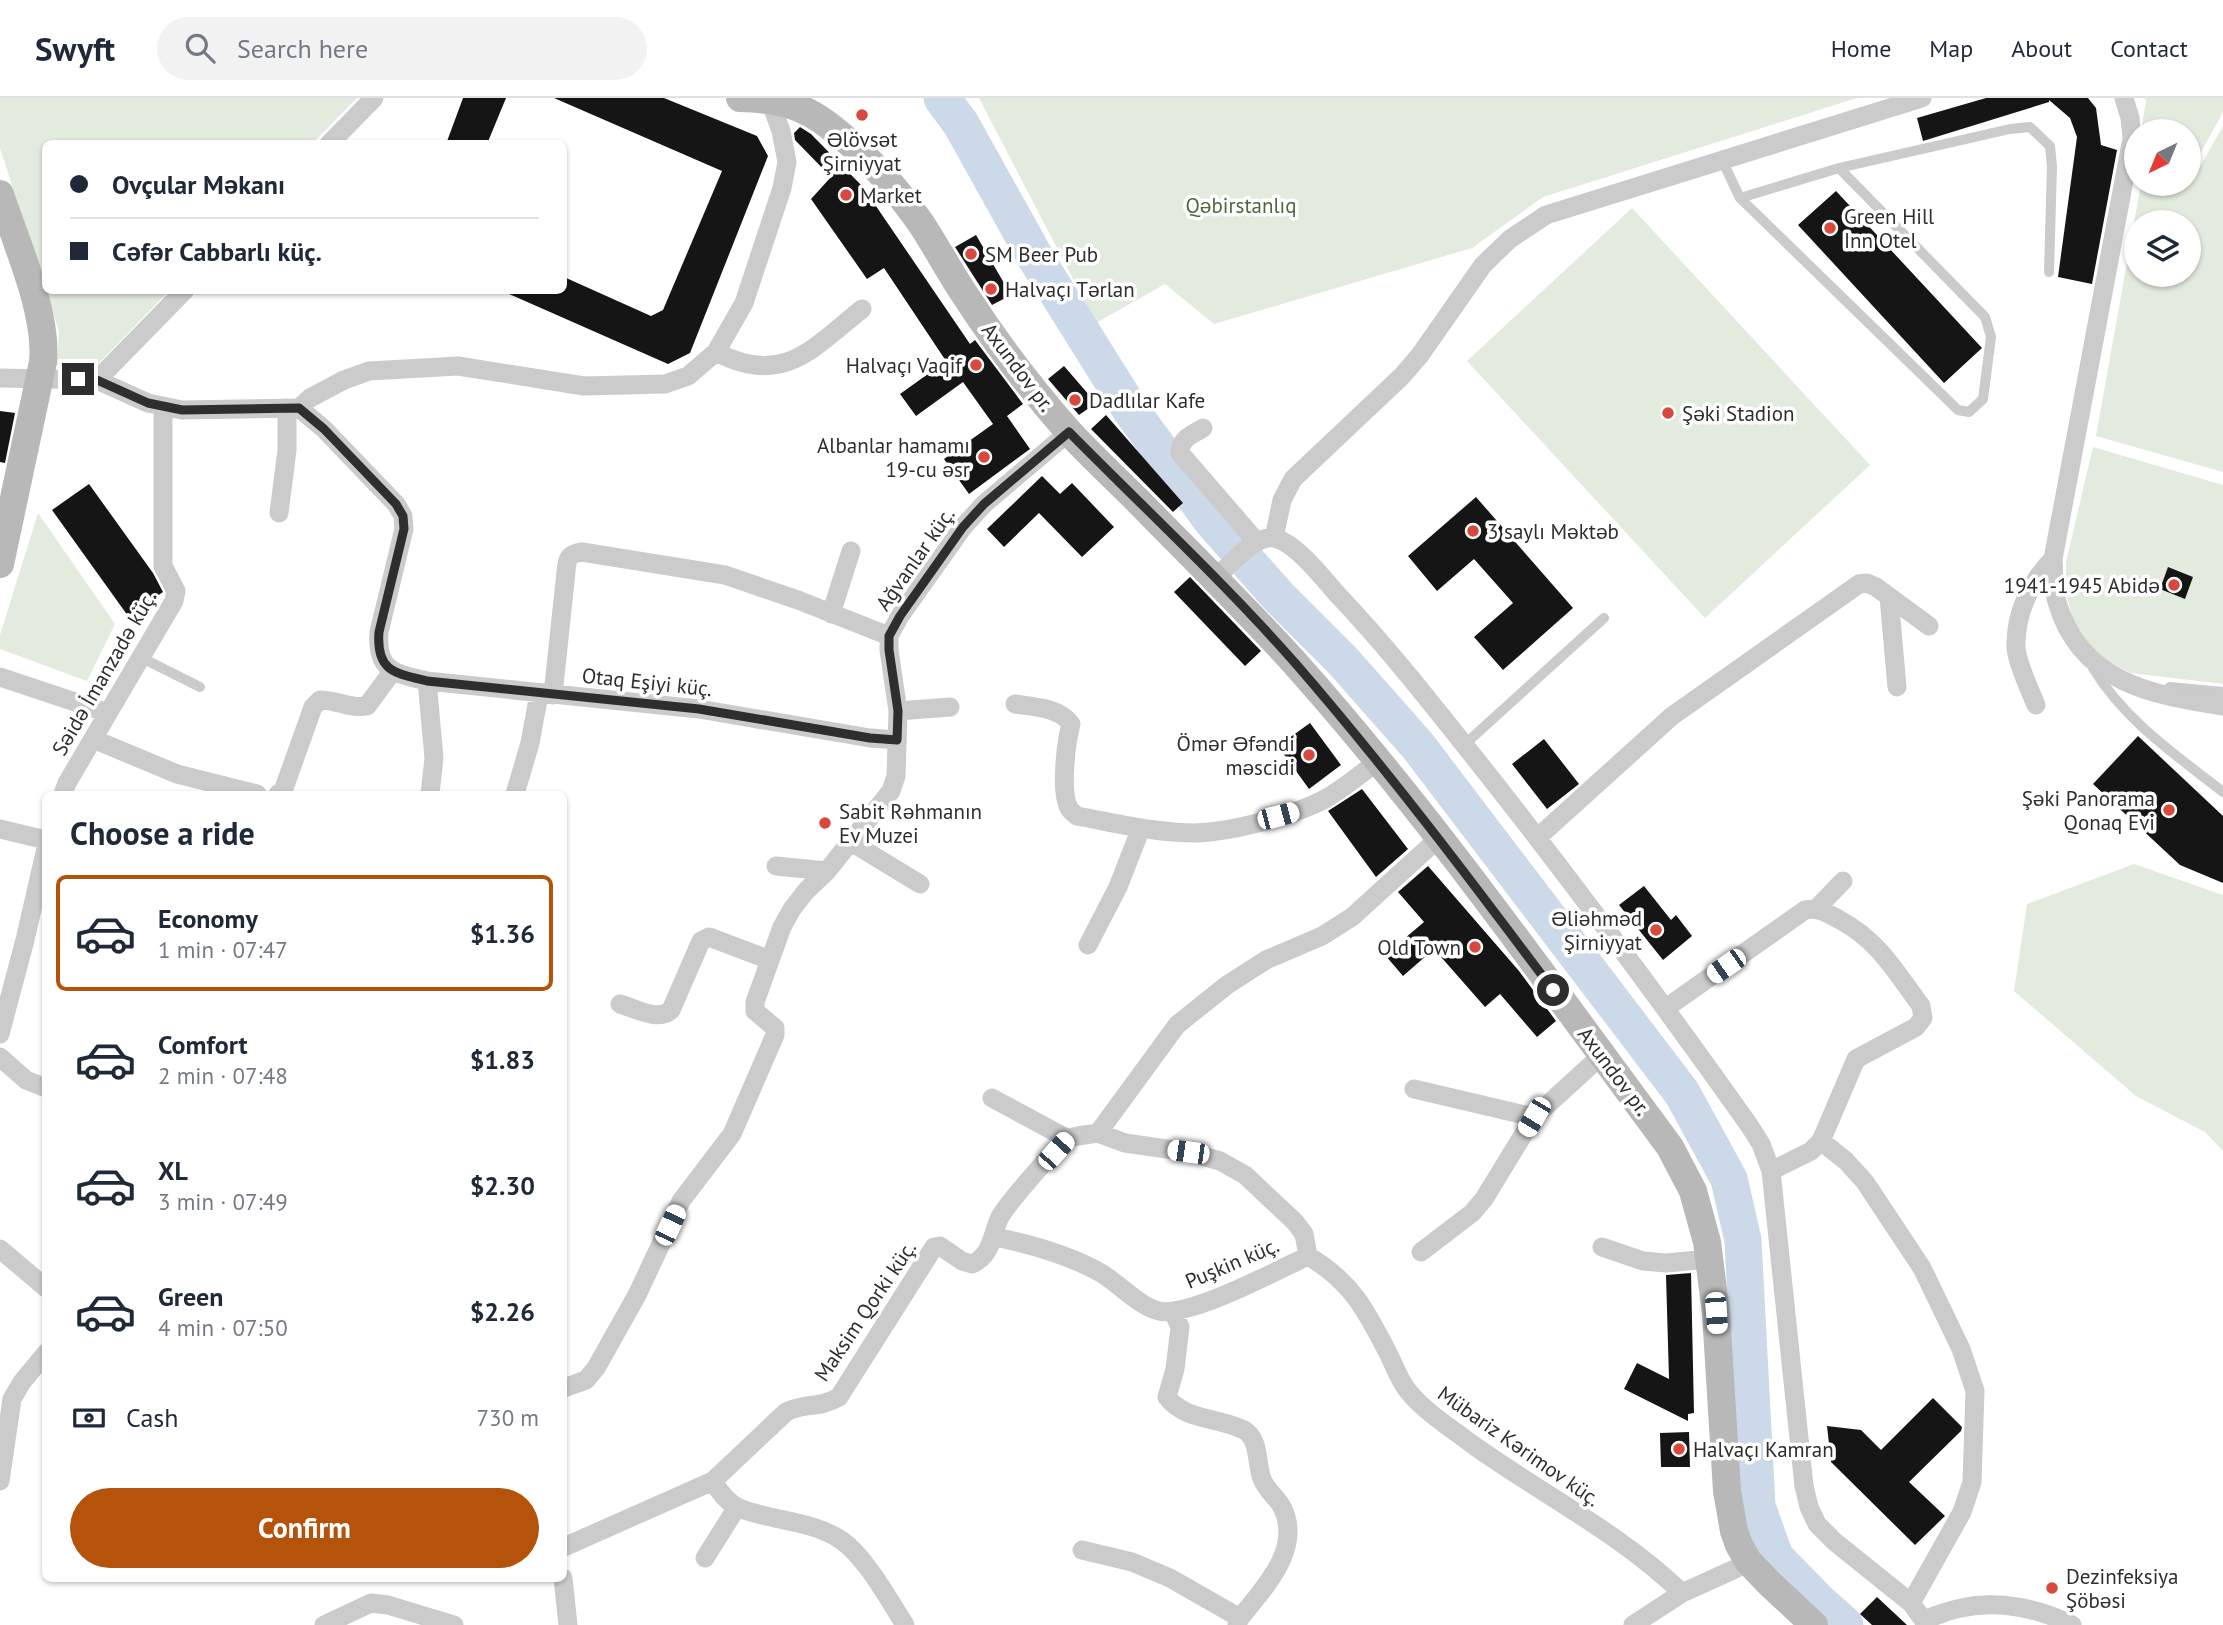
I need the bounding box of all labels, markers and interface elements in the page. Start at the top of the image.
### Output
search box [157,17,647,80]
text: Swyft [35,27,115,70]
icon: search [181,29,219,67]
text: Search here [237,32,368,65]
text: Home [1831,33,1891,64]
text: Map [1929,33,1973,64]
text: About [2011,33,2072,64]
text: Contact [2110,33,2188,64]
marker: Əlövsət Şirniyyat [854,107,870,123]
north arrow [2124,119,2202,196]
map controls [2124,119,2201,287]
place label: Əlövsət Şirniyyat [823,126,901,177]
text: Ovçular Məkanı [112,168,285,201]
place label: Market [860,182,922,209]
marker: Market [838,187,854,203]
park label: Qəbirstanlıq [1185,192,1297,219]
place label: Green Hill Inn Otel [1844,203,1934,254]
button: layers [2124,210,2201,287]
marker: Green Hill Inn Otel [1822,220,1838,236]
text: Cəfər Cabbarlı küç. [112,235,322,268]
place label: SM Beer Pub [985,241,1098,268]
marker: SM Beer Pub [963,246,979,262]
place label: Halvaçı Tərlan [1005,276,1135,303]
marker: Halvaçı Tərlan [983,281,999,297]
street label: Axundov pr. [976,317,1060,417]
place label: Halvaçı Vaqif [846,352,963,379]
marker: Halvaçı Vaqif [968,357,984,373]
route end [62,363,94,395]
place label: Dadlılar Kafe [1089,387,1205,414]
marker: Dadlılar Kafe [1067,392,1083,408]
place label: Şəki Stadion [1682,400,1794,427]
marker: Şəki Stadion [1660,405,1676,421]
place label: Albanlar hamamı 19-cu əsr [817,432,970,483]
marker: Albanlar hamamı 19-cu əsr [976,449,992,465]
street label: Ağvanlar küç. [870,502,960,616]
place label: 3 saylı Məktəb [1487,518,1619,545]
marker: 3 saylı Məktəb [1465,523,1481,539]
place label: 1941-1945 Abidə [2004,572,2160,599]
marker: 1941-1945 Abidə [2166,577,2182,593]
street label: Səidə İmanzadə küç. [46,586,162,760]
street label: Otaq Eşiyi küç. [581,662,713,702]
place label: Ömər Əfəndi məscidi [1177,730,1295,781]
marker: Ömər Əfəndi məscidi [1301,747,1317,763]
place label: Şəki Panorama Qonaq Evi [2022,785,2155,836]
place label: Sabit Rəhmanın Ev Muzei [839,798,982,849]
car [1255,800,1302,832]
marker: Şəki Panorama Qonaq Evi [2161,802,2177,818]
text: Choose a ride [70,812,255,854]
marker: Sabit Rəhmanın Ev Muzei [817,815,833,831]
icon: car [74,902,137,965]
text: Economy [158,902,258,935]
place label: Əliəhməd Şirniyyat [1551,905,1642,956]
text: $1.36 [470,917,535,950]
marker: Əliəhməd Şirniyyat [1648,922,1664,938]
place label: Old Town [1377,934,1461,961]
text: 1 min · 07:47 [158,935,288,964]
marker: Old Town [1467,939,1483,955]
car [1703,945,1750,987]
route start [1537,974,1569,1006]
street label: Axundov pr. [1572,1021,1656,1121]
icon: car [74,1028,137,1091]
text: Comfort [158,1028,248,1061]
text: $1.83 [470,1043,535,1076]
text: 2 min · 07:48 [158,1061,288,1090]
car [1515,1094,1554,1140]
car [1035,1128,1078,1174]
car [1166,1139,1211,1165]
icon: car [74,1154,137,1217]
text: XL [158,1154,188,1187]
text: $2.30 [470,1169,535,1202]
text: 3 min · 07:49 [158,1187,288,1216]
car [652,1202,689,1248]
street label: Puşkin küç. [1181,1231,1283,1295]
street label: Maksim Qorki küç. [808,1236,922,1386]
icon: car [74,1280,137,1343]
text: Green [158,1280,223,1313]
car [1705,1291,1728,1335]
text: $2.26 [470,1295,535,1328]
text: 4 min · 07:50 [158,1313,288,1342]
street label: Mübariz Kərimov küç. [1432,1380,1606,1512]
icon: cash [70,1399,108,1437]
text: Cash [126,1401,178,1434]
text: 730 m [477,1403,539,1432]
place label: Halvaçı Kamran [1693,1436,1834,1463]
marker: Halvaçı Kamran [1671,1441,1687,1457]
button: Confirm [70,1488,539,1568]
place label: Dezinfeksiya Şöbəsi [2066,1563,2179,1614]
marker: Dezinfeksiya Şöbəsi [2044,1580,2060,1596]

